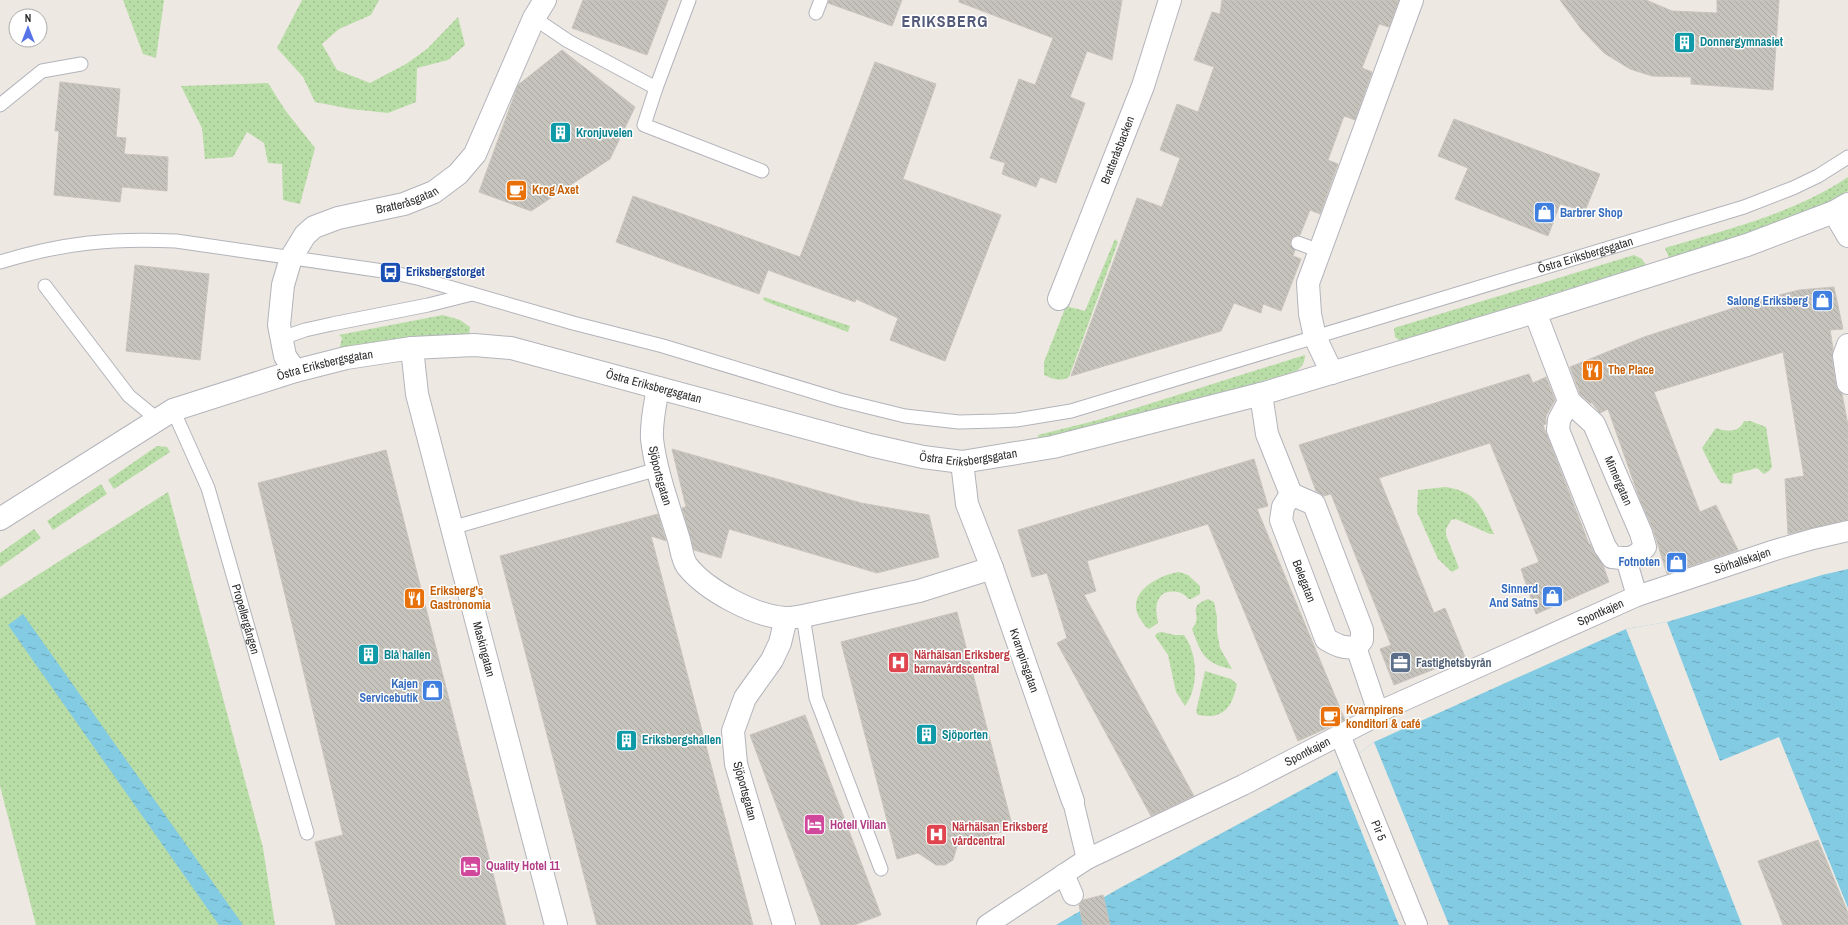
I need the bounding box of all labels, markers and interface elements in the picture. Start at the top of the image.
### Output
north arrow [8,8,48,48]
district label: ERIKSBERG [901,10,989,32]
text: N [25,11,31,25]
building icon: Donnergymnasiet [1671,29,1697,55]
place label: Donnergymnasiet [1700,34,1784,50]
street label: Bratteråsbacken [1097,114,1138,186]
building icon: Kronjuvelen [548,120,574,146]
place label: Kronjuvelen [576,125,633,141]
cafe icon: Krog Axet [503,177,529,203]
place label: Krog Axet [532,182,579,198]
street label: Bratteråsgatan [375,183,442,218]
shop icon: Barbrer Shop [1532,200,1558,226]
place label: Barbrer Shop [1560,205,1623,221]
street label: Östra Eriksbergsgatan [1536,233,1635,277]
bus stop icon: Eriksbergstorget [377,259,403,285]
place label: Eriksbergstorget [406,264,485,280]
shop icon: Salong Eriksberg [1810,288,1836,314]
place label: Salong Eriksberg [1727,293,1808,309]
street label: Östra Eriksbergsgatan [274,346,374,384]
restaurant icon: The Place [1579,357,1605,383]
place label: The Place [1608,362,1654,378]
street label: Östra Eriksbergsgatan [604,365,703,407]
street label: Sjöportsgatan [645,445,676,507]
street label: Östra Eriksbergsgatan [918,445,1018,470]
street label: Mimergatan [1601,453,1636,508]
street label: Sörhallskajen [1712,544,1773,578]
shop icon: Fotnoten [1663,549,1689,575]
place label: Fotnoten [1618,554,1660,570]
street label: Belegatan [1289,557,1319,605]
place label: Sinnerd And Satns [1489,581,1539,611]
street label: Propellergången [228,582,263,656]
place label: Eriksberg's Gastronomia [430,583,491,613]
shop icon: Sinnerd And Satns [1540,583,1566,609]
restaurant icon: Eriksberg's Gastronomia [402,585,428,611]
street label: Spontkajen [1575,595,1626,630]
street label: Maskingatan [469,620,499,678]
street label: Kvarnpirsgatan [1006,626,1043,695]
building icon: Blå hallen [356,642,382,668]
place label: Blå hallen [384,647,431,663]
place label: Närhälsan Eriksberg barnavårdscentral [914,647,1010,677]
hospital icon: Närhälsan Eriksberg barnavårdscentral [885,649,911,675]
office icon: Fastighetsbyrån [1387,650,1413,676]
place label: Fastighetsbyrån [1416,655,1492,671]
place label: Kajen Servicebutik [359,676,419,706]
shop icon: Kajen Servicebutik [420,678,446,704]
place label: Kvarnpirens konditori & café [1346,702,1421,732]
cafe icon: Kvarnpirens konditori & café [1317,704,1343,730]
building icon: Sjöporten [914,722,940,748]
building icon: Eriksbergshallen [613,727,639,753]
place label: Sjöporten [942,727,988,743]
place label: Eriksbergshallen [642,732,721,748]
street label: Spontkajen [1282,733,1333,770]
street label: Sjöportsgatan [729,760,761,822]
hotel icon: Hotell Villan [802,812,828,838]
place label: Hotell Villan [830,817,886,833]
street label: Pir 5 [1367,818,1390,844]
place label: Närhälsan Eriksberg vårdcentral [952,819,1048,849]
hospital icon: Närhälsan Eriksberg vårdcentral [923,821,949,847]
hotel icon: Quality Hotel 11 [457,853,483,879]
place label: Quality Hotel 11 [486,858,560,874]

